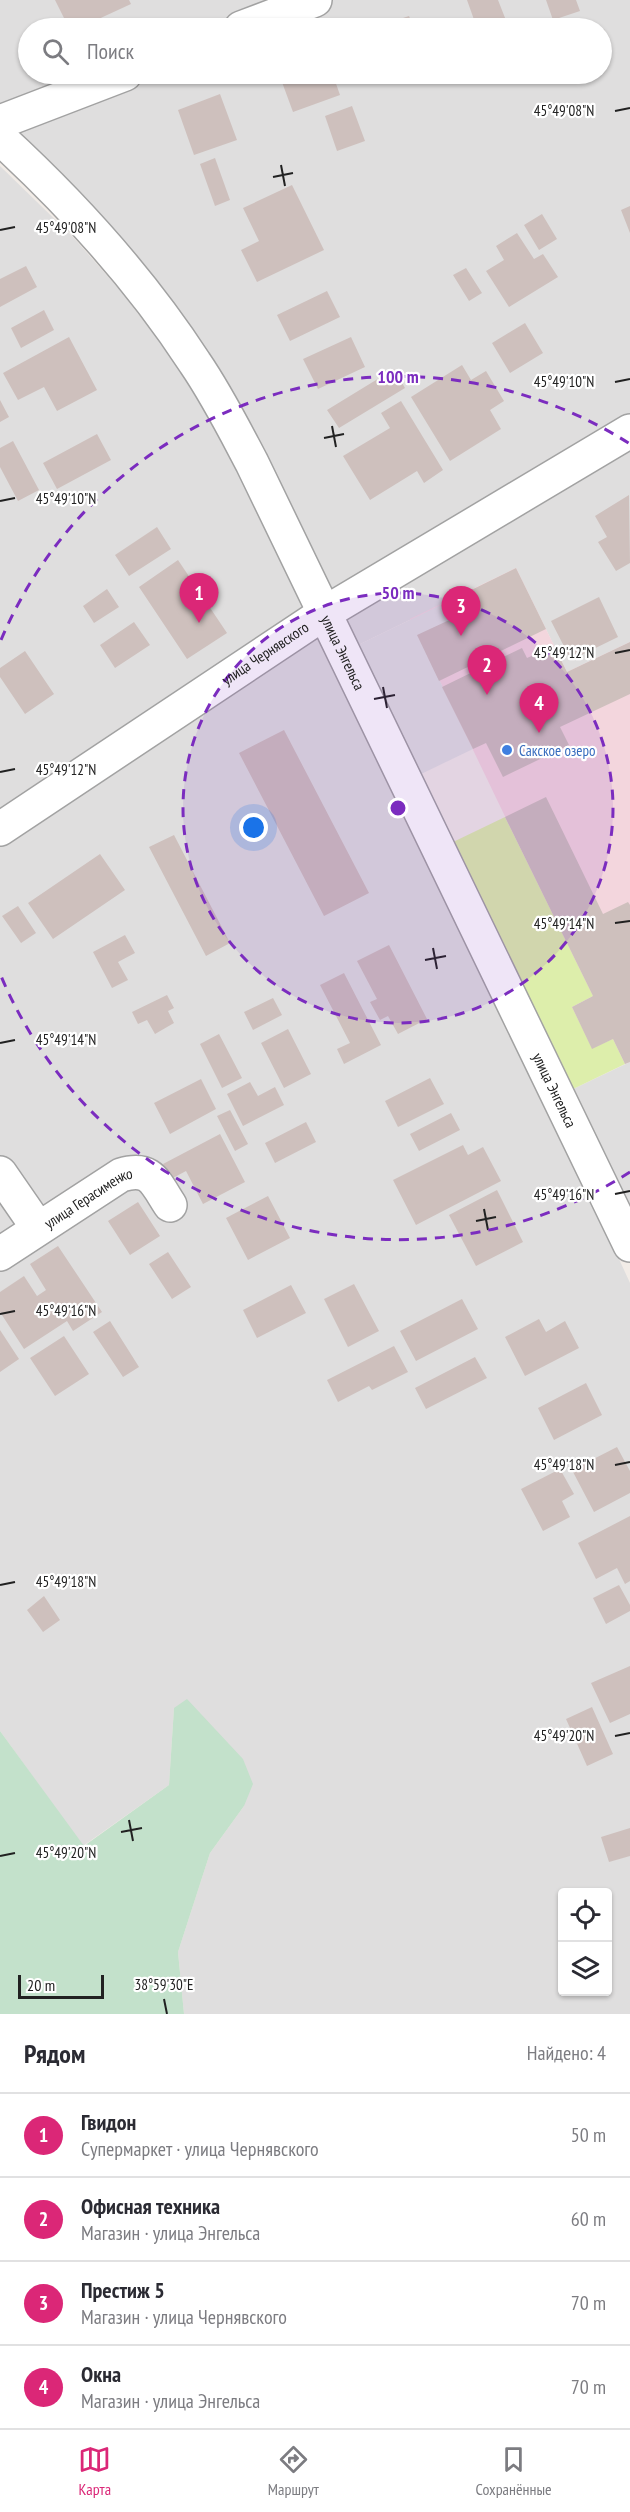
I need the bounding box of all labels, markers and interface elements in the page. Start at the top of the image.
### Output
search box [18,18,612,84]
icon: search [39,35,72,68]
text: Поиск [87,37,134,65]
text: 45°49'08"N [534,101,594,120]
text: 45°49'08"N [36,218,96,237]
text: 100 m [377,365,419,388]
text: 45°49'10"N [534,372,594,391]
text: 45°49'10"N [36,489,96,508]
pin: 1 [180,574,218,623]
text: 50 m [382,581,414,604]
pin: 3 [442,586,480,636]
street label: улица Энгельса [317,612,370,693]
street label: улица Чернявского [218,617,312,689]
text: 45°49'12"N [534,643,594,662]
pin: 2 [468,646,506,695]
pin: 4 [520,684,558,733]
place label: Сакское озеро [519,741,595,760]
marker: Сакское озеро [500,743,514,757]
text: 45°49'12"N [36,760,96,779]
centre of rings [388,798,408,818]
your location [239,813,268,842]
text: 45°49'14"N [534,914,594,933]
text: 45°49'14"N [36,1030,96,1049]
street label: улица Энгельса [529,1049,581,1130]
street label: улица Герасименко [40,1163,134,1232]
text: 45°49'16"N [534,1185,594,1204]
text: 45°49'16"N [36,1301,96,1320]
text: 45°49'18"N [534,1455,594,1474]
text: 45°49'18"N [36,1572,96,1591]
text: 45°49'20"N [534,1726,594,1745]
text: 45°49'20"N [36,1843,96,1862]
map controls [558,1888,612,1996]
button: locate [558,1888,612,1942]
button: layers [558,1942,612,1996]
scale bar [18,1972,104,2000]
text: 20 m [27,1975,55,1995]
text: 38°59'30"E [134,1975,194,1994]
text: Рядом [24,2037,85,2070]
text: Найдено: 4 [527,2040,606,2066]
text: Гвидон [81,2108,136,2136]
text: 1 [39,2122,48,2148]
text: 50 m [571,2122,606,2148]
text: Супермаркет · улица Чернявского [81,2136,319,2162]
text: Офисная техника [81,2192,220,2220]
text: 2 [39,2206,48,2232]
text: 60 m [571,2206,606,2232]
text: Магазин · улица Энгельса [81,2220,260,2246]
text: Престиж 5 [81,2276,165,2304]
text: 3 [39,2290,48,2316]
text: 70 m [571,2290,606,2316]
text: Магазин · улица Чернявского [81,2304,287,2330]
text: Окна [81,2360,121,2388]
text: 4 [39,2374,48,2400]
text: 70 m [571,2374,606,2400]
text: Магазин · улица Энгельса [81,2388,260,2414]
tab: Карта [78,2443,111,2499]
tab: Маршрут [268,2443,319,2499]
tab: Сохранённые [476,2443,552,2499]

